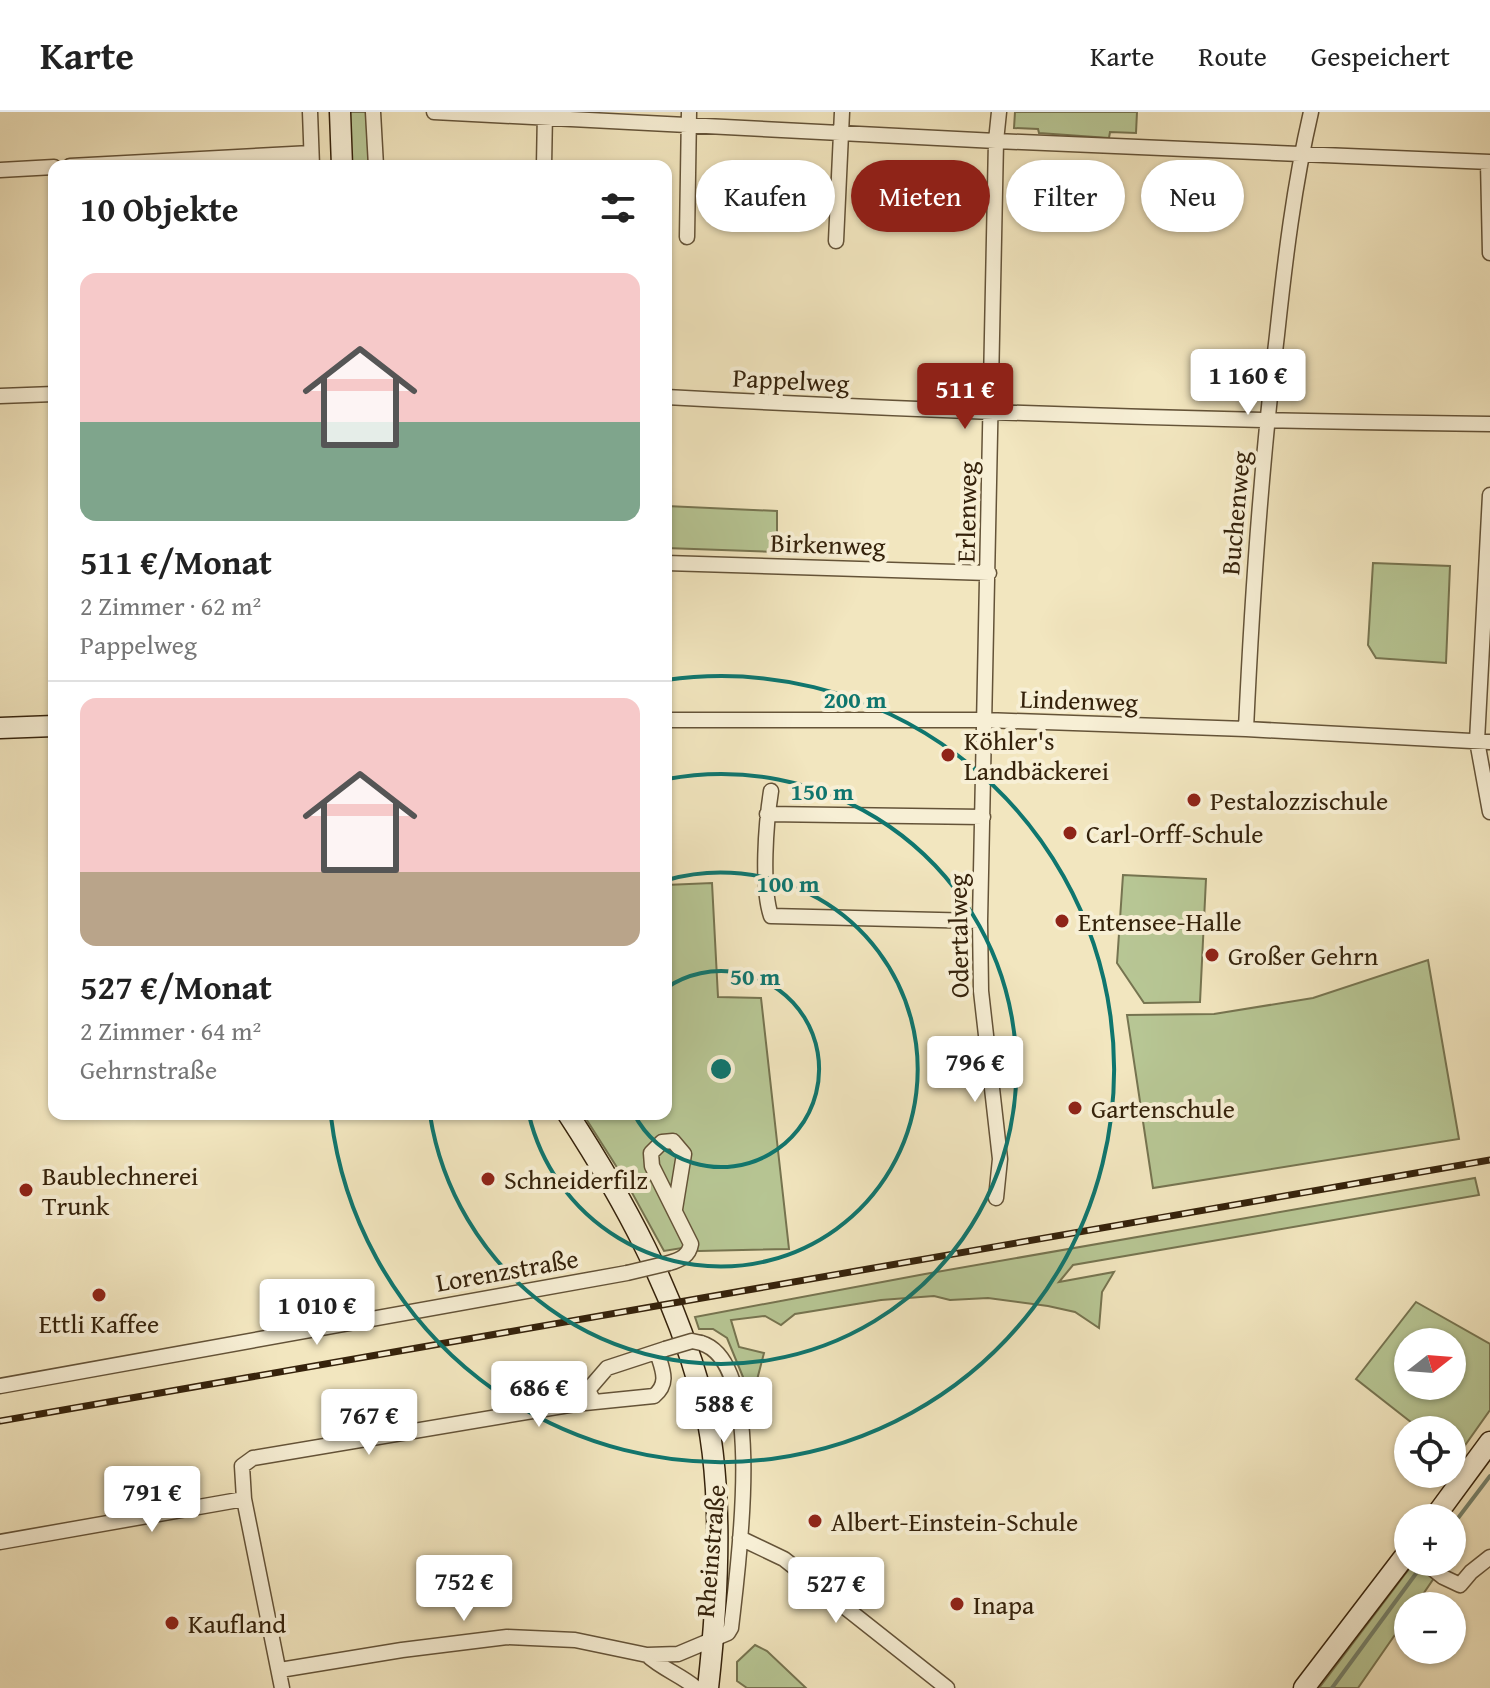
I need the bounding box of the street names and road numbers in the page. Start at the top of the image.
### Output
street label: Pappelweg [732,357,850,403]
street label: Buchenweg [1210,449,1260,577]
street label: Erlenweg [946,461,986,563]
street label: Birkenweg [770,522,886,566]
street label: Lindenweg [1019,678,1139,722]
street label: Odertalweg [937,873,979,999]
street label: Lorenzstraße [433,1238,581,1302]
street label: Rheinstraße [685,1483,735,1619]

